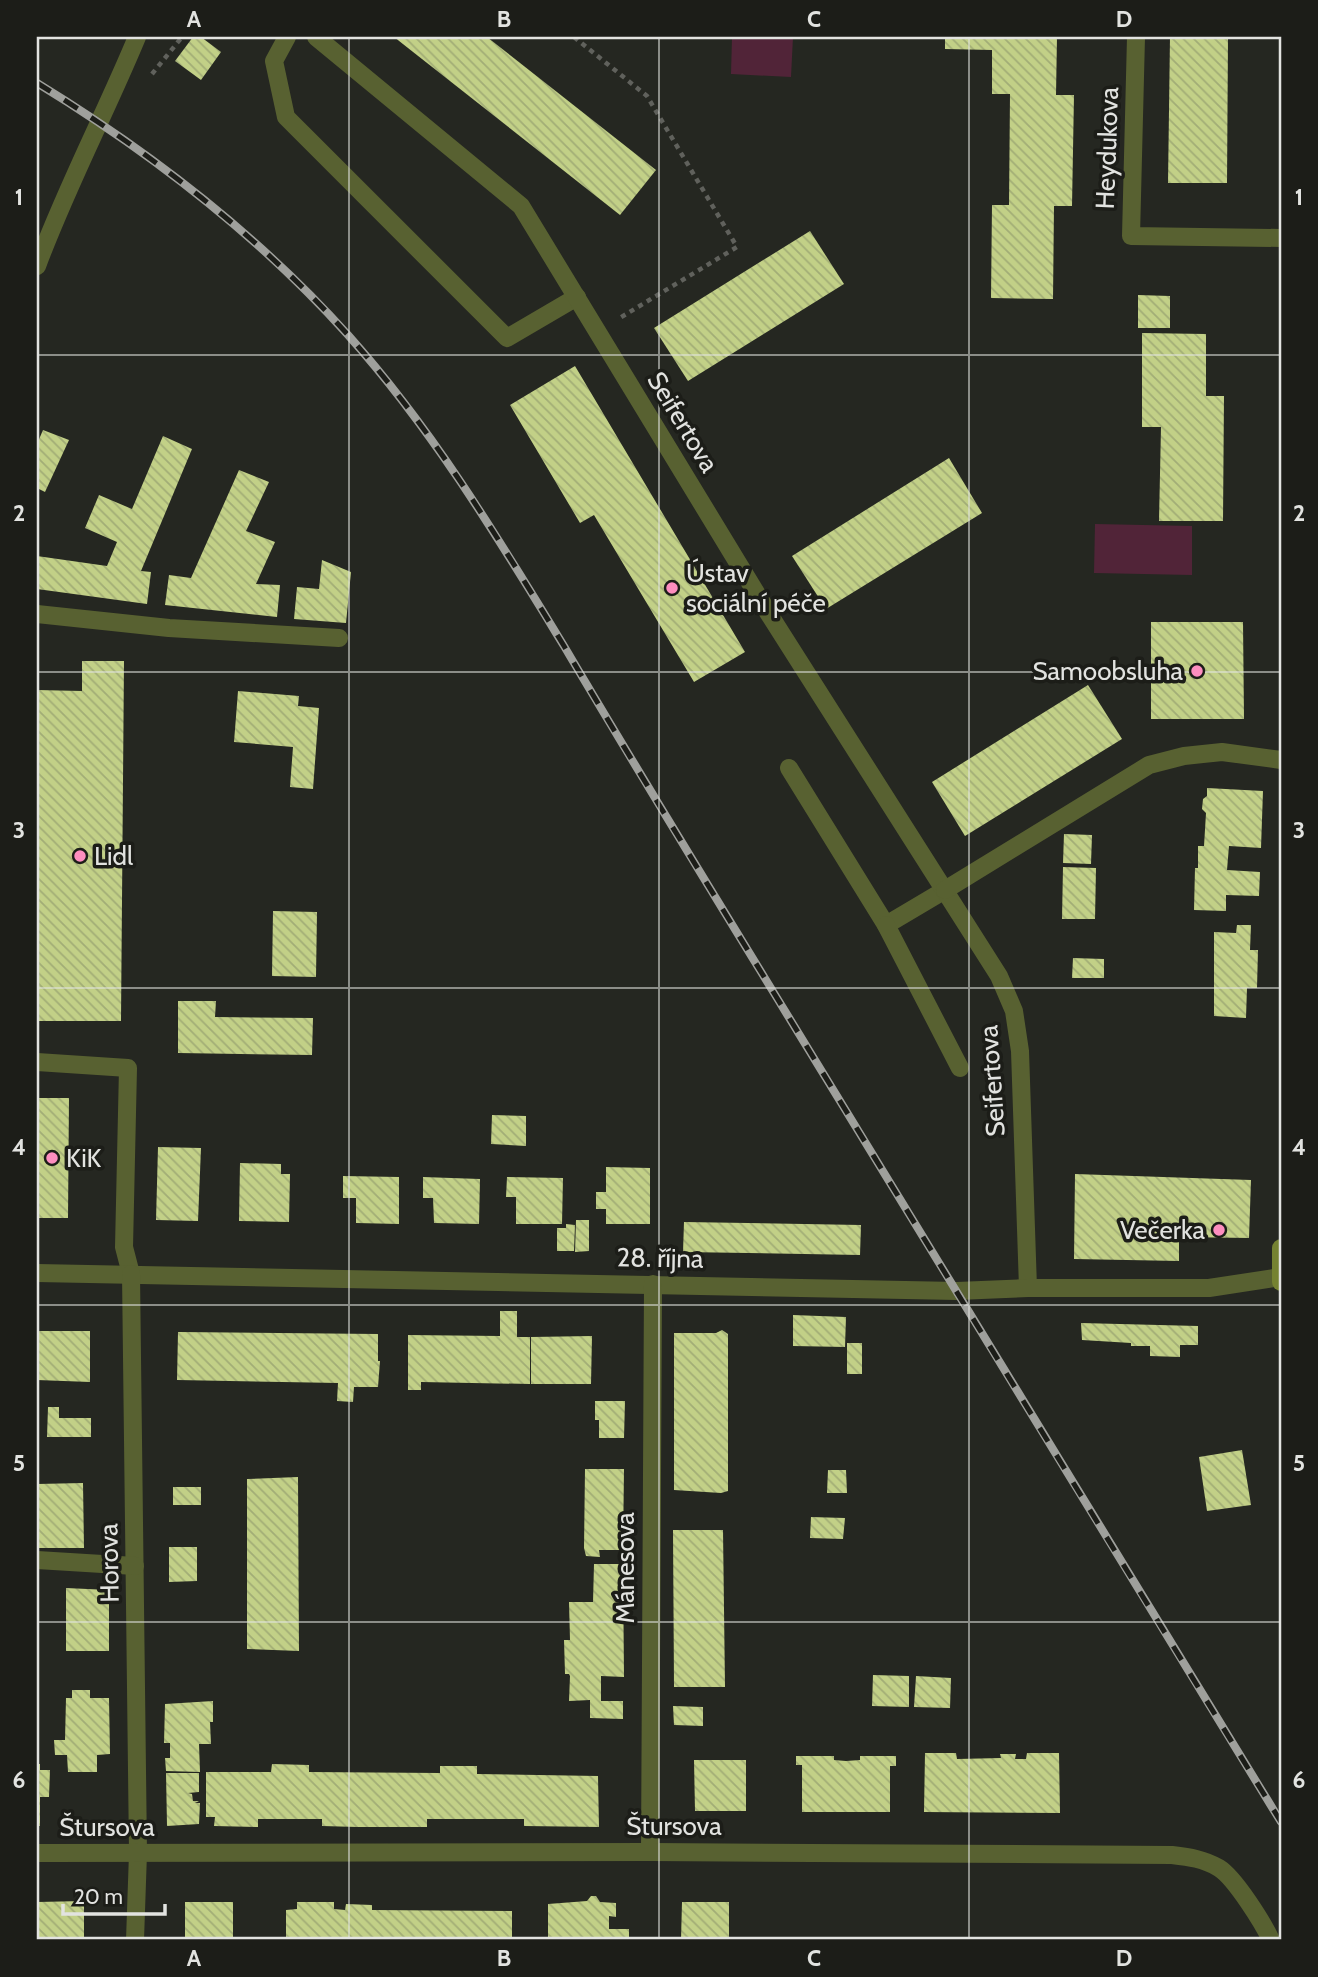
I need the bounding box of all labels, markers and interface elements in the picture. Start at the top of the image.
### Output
text: A [187,5,202,33]
text: B [497,5,511,33]
text: C [807,5,821,33]
text: D [1116,5,1132,33]
street label: Heydukova [1089,86,1125,210]
text: 1 [15,183,23,211]
text: 1 [1295,183,1303,211]
street label: Seifertova [641,366,726,479]
text: 2 [13,499,25,527]
text: 2 [1293,499,1305,527]
place label: Ústav sociální péče [686,557,826,619]
marker: Ústav sociální péče [664,580,680,596]
place label: Samoobsluha [1032,655,1184,687]
marker: Samoobsluha [1189,663,1205,679]
text: 3 [13,816,25,844]
text: 3 [1293,816,1305,844]
place label: Lidl [94,840,133,872]
marker: Lidl [72,848,88,864]
street label: Seifertova [972,1024,1012,1138]
text: 4 [12,1133,26,1161]
text: 4 [1292,1133,1306,1161]
place label: KiK [66,1142,101,1174]
marker: KiK [44,1150,60,1166]
place label: Večerka [1120,1214,1206,1246]
marker: Večerka [1211,1222,1227,1238]
street label: 28. října [616,1241,704,1275]
text: 5 [13,1449,25,1477]
text: 5 [1293,1449,1305,1477]
street label: Mánesova [609,1512,641,1624]
street label: Horova [92,1523,126,1603]
text: 6 [13,1766,25,1794]
text: 6 [1293,1766,1305,1794]
street label: Štursova [626,1810,722,1842]
street label: Štursova [59,1811,155,1843]
scale bar [63,1872,164,1916]
text: 20 m [74,1884,123,1909]
text: A [187,1944,202,1972]
text: B [497,1944,511,1972]
text: C [807,1944,821,1972]
text: D [1116,1944,1132,1972]

